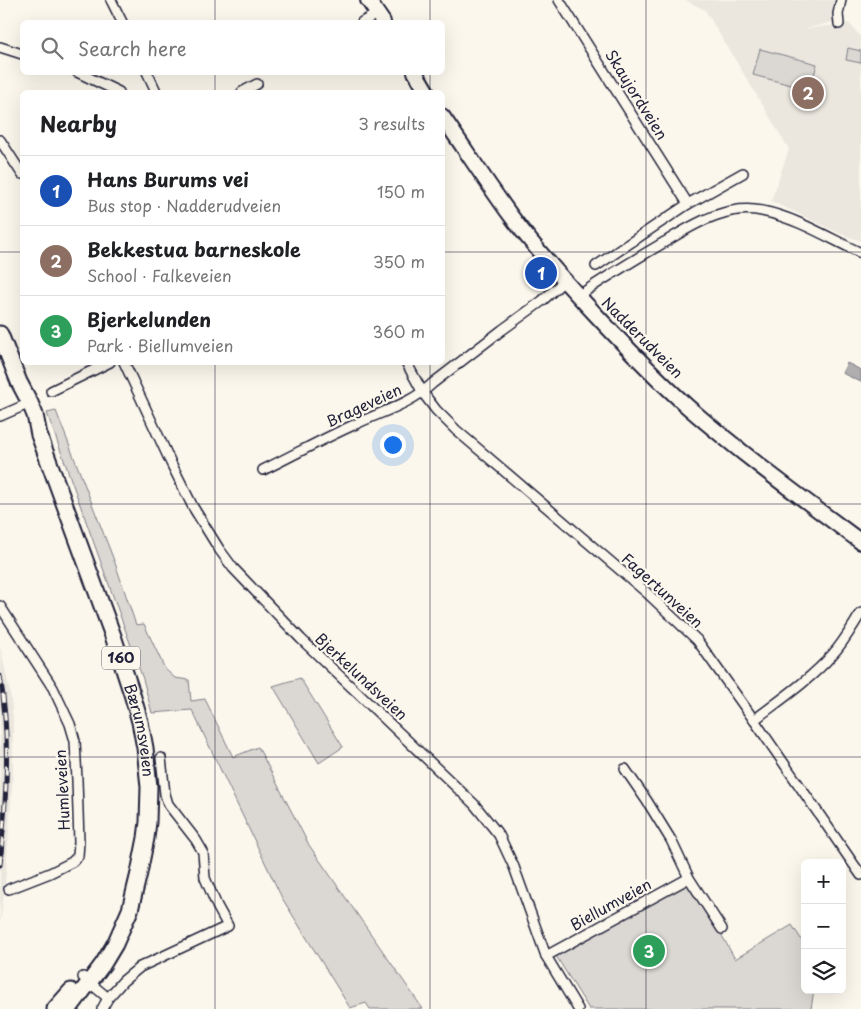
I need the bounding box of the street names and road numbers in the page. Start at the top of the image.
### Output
street label: Skaujordveien [600,45,674,144]
street label: Nadderudveien [597,291,689,383]
street label: Brageveien [322,377,405,432]
street label: Fagertunveien [617,547,709,633]
street label: Bjerkelundsveien [311,627,413,725]
road number: 160 [102,646,140,670]
street label: Bærumsveien [119,680,161,778]
street label: Humleveien [48,749,75,831]
street label: Biellumveien [565,872,655,936]

